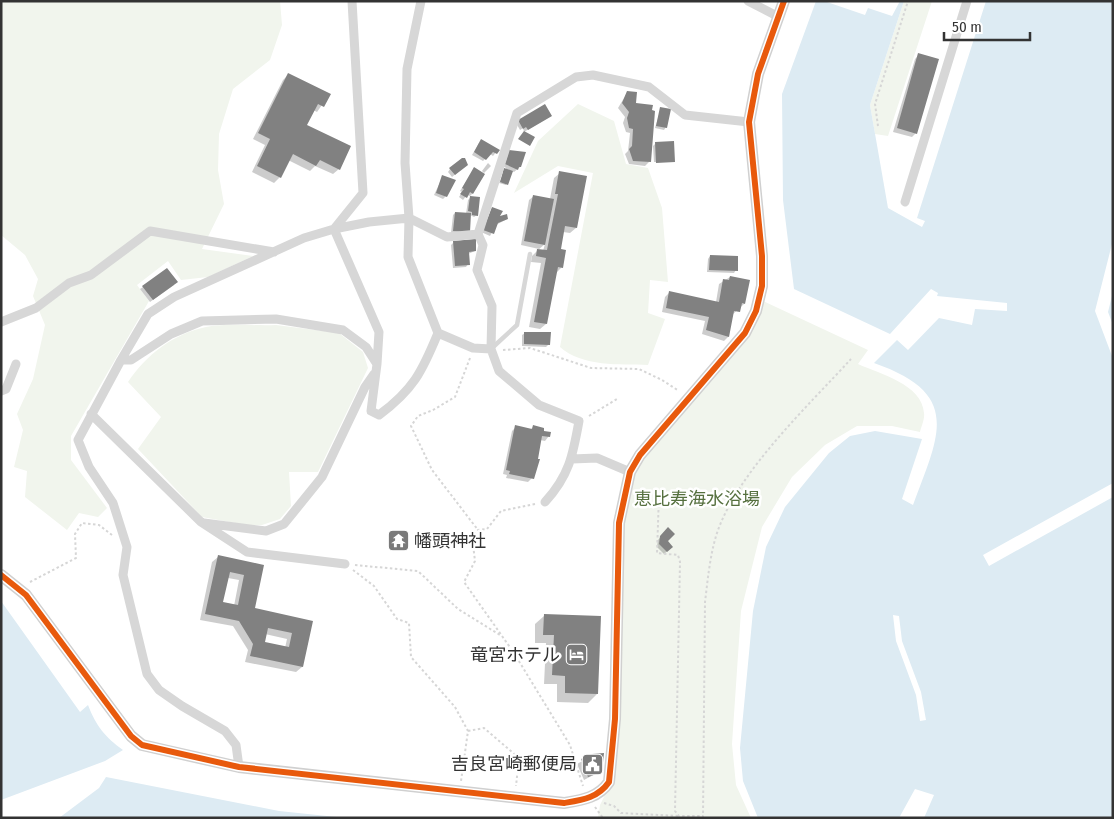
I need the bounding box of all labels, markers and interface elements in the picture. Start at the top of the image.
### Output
scale bar [944,10,1030,42]
text: 50 m [952,18,982,36]
park label: 恵比寿海水浴場 [634,488,760,510]
temple icon: 幡頭神社 [386,529,410,553]
place label: 幡頭神社 [414,530,486,552]
hotel icon: 竜宮ホテル [564,643,588,667]
place label: 竜宮ホテル [470,644,560,666]
public building icon: 吉良宮崎郵便局 [581,752,605,776]
place label: 吉良宮崎郵便局 [451,753,577,775]

